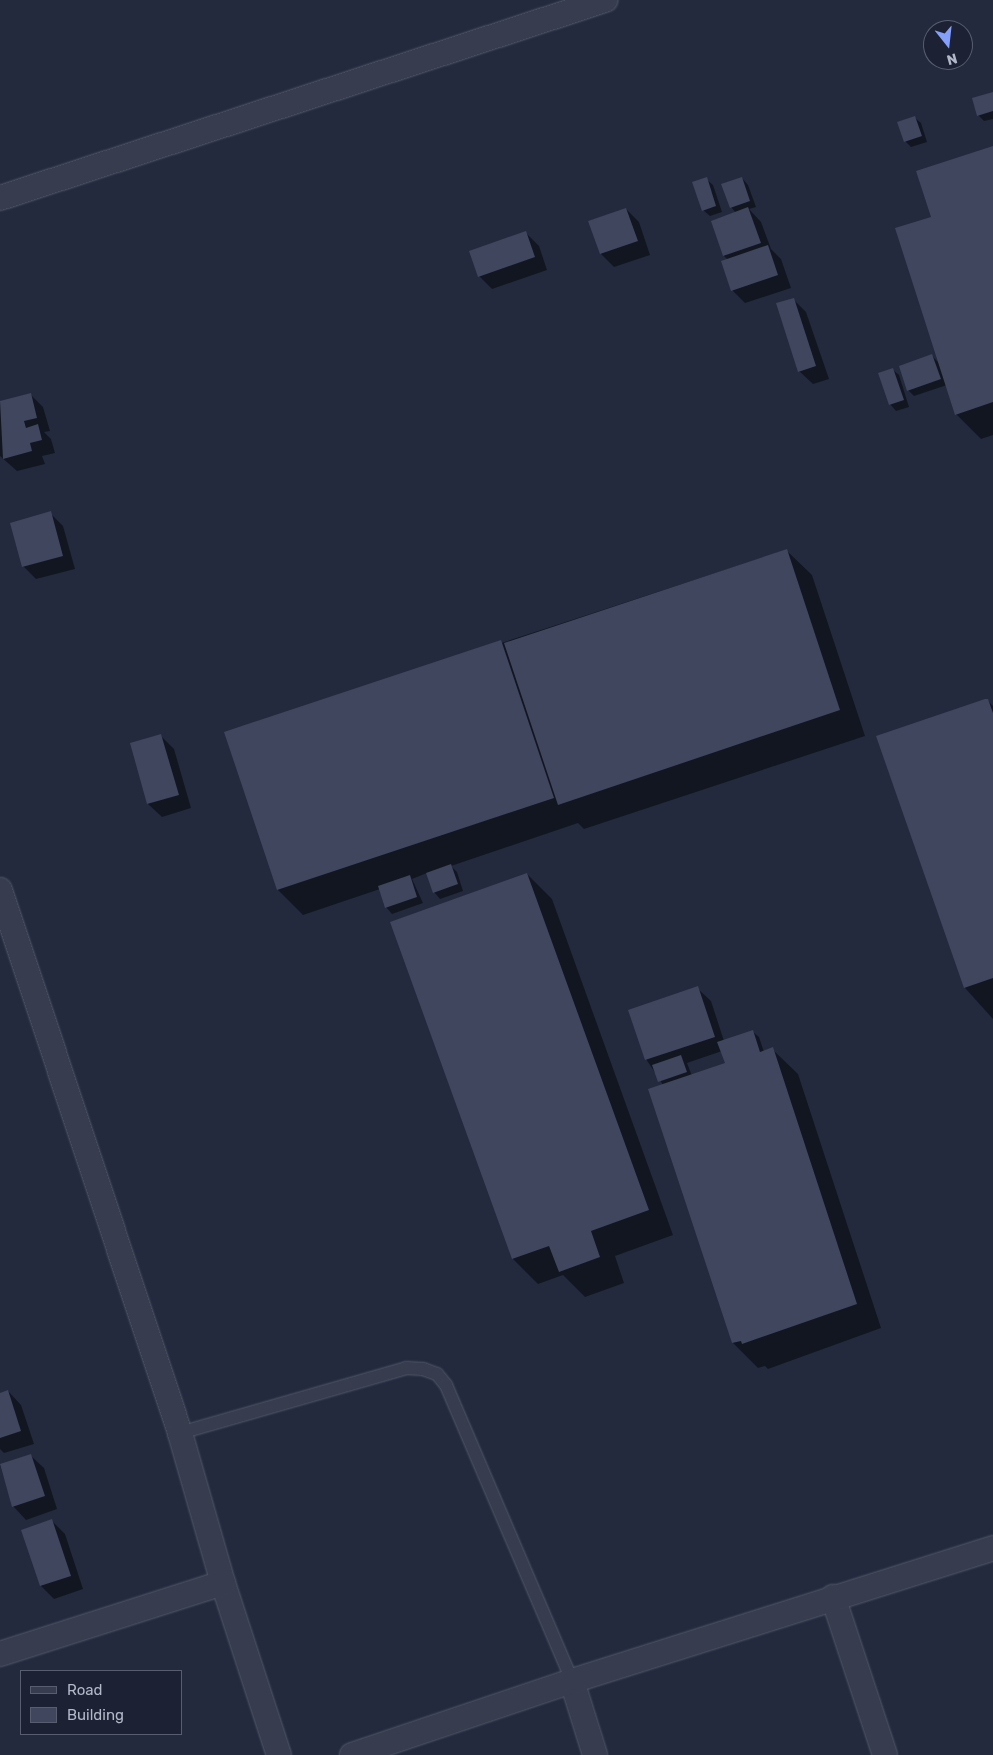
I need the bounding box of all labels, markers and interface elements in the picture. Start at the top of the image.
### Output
north arrow [923,20,973,70]
text: N [945,49,959,68]
legend [20,1670,182,1735]
text: Road [67,1681,103,1699]
text: Building [67,1706,124,1724]

